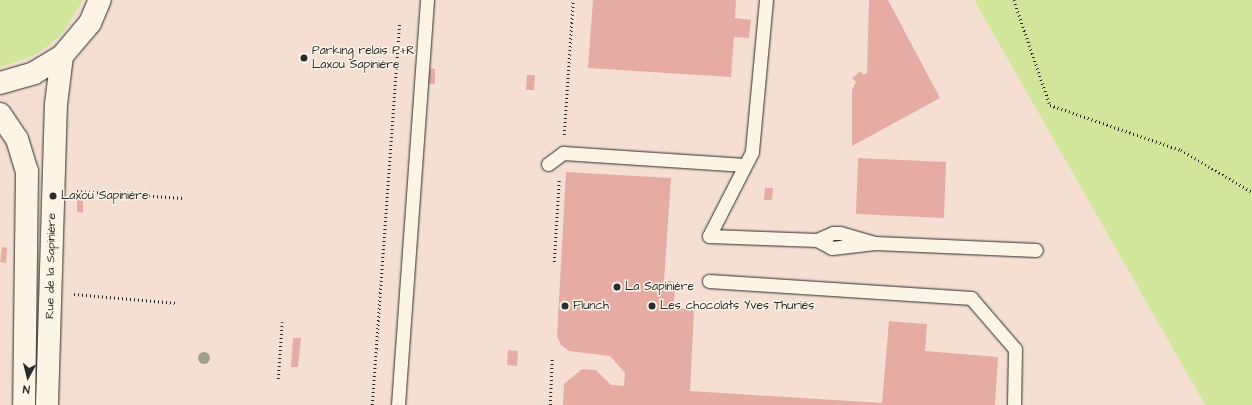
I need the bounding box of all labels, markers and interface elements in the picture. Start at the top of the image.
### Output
place label: Parking relais P+R Laxou Sapinière [312,44,415,72]
marker: Parking relais P+R Laxou Sapinière [299,53,309,63]
place label: Laxou Sapinière [61,189,148,203]
marker: Laxou Sapinière [48,191,58,201]
street label: Rue de la Sapinière [43,213,59,319]
place label: La Sapinière [625,280,694,294]
marker: La Sapinière [612,282,622,292]
place label: Flunch [573,299,609,313]
place label: Les chocolats Yves Thuriès [660,299,814,313]
marker: Flunch [560,301,570,311]
marker: Les chocolats Yves Thuriès [647,301,657,311]
north arrow [8,357,48,397]
text: N [22,382,31,397]

